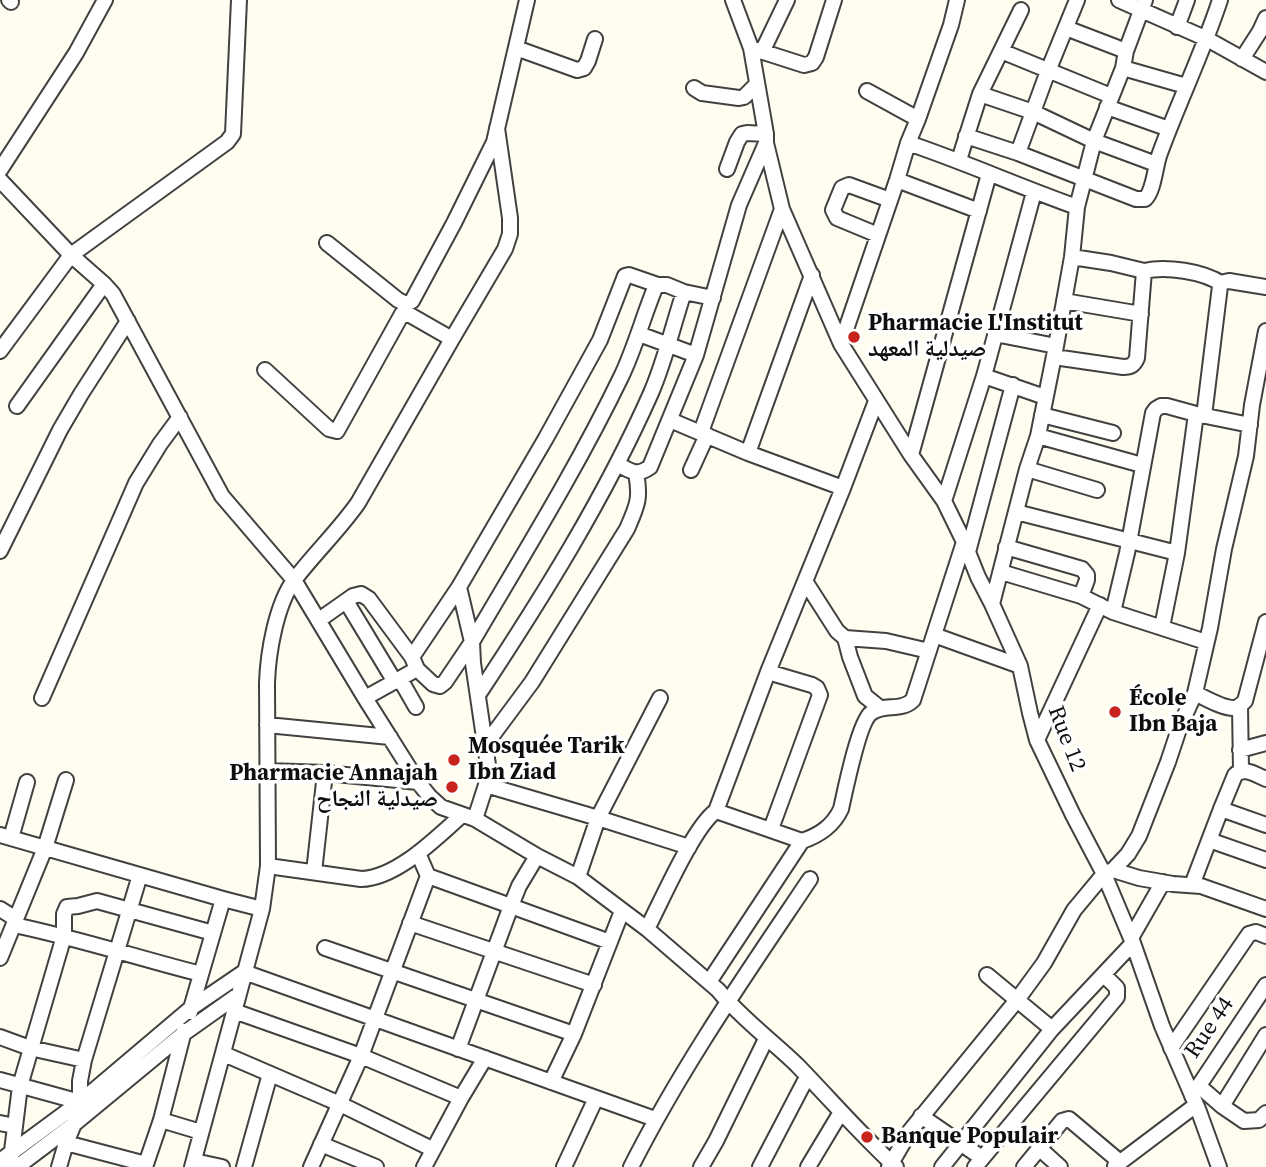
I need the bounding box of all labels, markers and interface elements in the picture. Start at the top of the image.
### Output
place label: Pharmacie L'Institut صيدلية المعهد [868,310,1083,364]
marker: Pharmacie L'Institut صيدلية المعهد [846,329,862,345]
place label: École Ibn Baja [1129,685,1217,739]
street label: Rue 12 [1041,702,1091,776]
marker: École Ibn Baja [1107,704,1123,720]
place label: Mosquée Tarik Ibn Ziad [468,733,625,787]
marker: Mosquée Tarik Ibn Ziad [446,752,462,768]
place label: Pharmacie Annajah صيدلية النجاح [229,760,438,814]
marker: Pharmacie Annajah صيدلية النجاح [444,779,460,795]
street label: Rue 44 [1180,992,1240,1064]
place label: Banque Populair [881,1123,1058,1151]
marker: Banque Populair [859,1129,875,1145]

